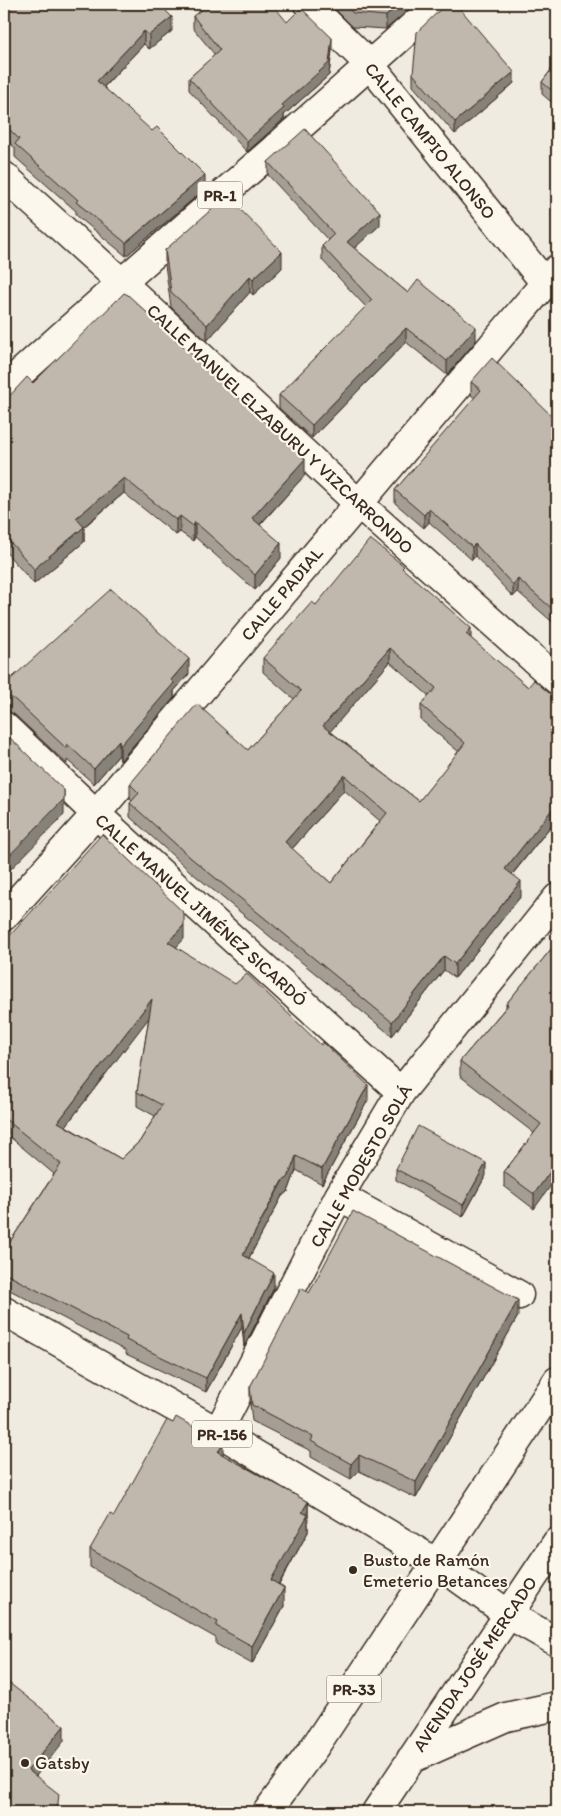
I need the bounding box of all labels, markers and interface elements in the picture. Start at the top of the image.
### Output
street label: CALLE CAMPIO ALONSO [360,58,500,224]
road number: PR-1 [198,182,242,208]
street label: CALLE MANUEL ELZABURU Y VIZCARRONDO [142,299,418,559]
street label: CALLE PADIAL [236,543,328,645]
street label: CALLE MANUEL JIMÉNEZ SICARDÓ [90,809,312,1011]
street label: CALLE MODESTO SOLÁ [305,1080,417,1252]
road number: PR-156 [192,1420,252,1448]
place label: Busto de Ramón Emeterio Betances [363,1549,508,1592]
marker: Busto de Ramón Emeterio Betances [347,1564,359,1576]
street label: AVENIDA JOSÉ MERCADO [408,1572,542,1756]
road number: PR-33 [326,1676,382,1702]
place label: Gatsby [35,1752,90,1774]
marker: Gatsby [19,1757,31,1769]

